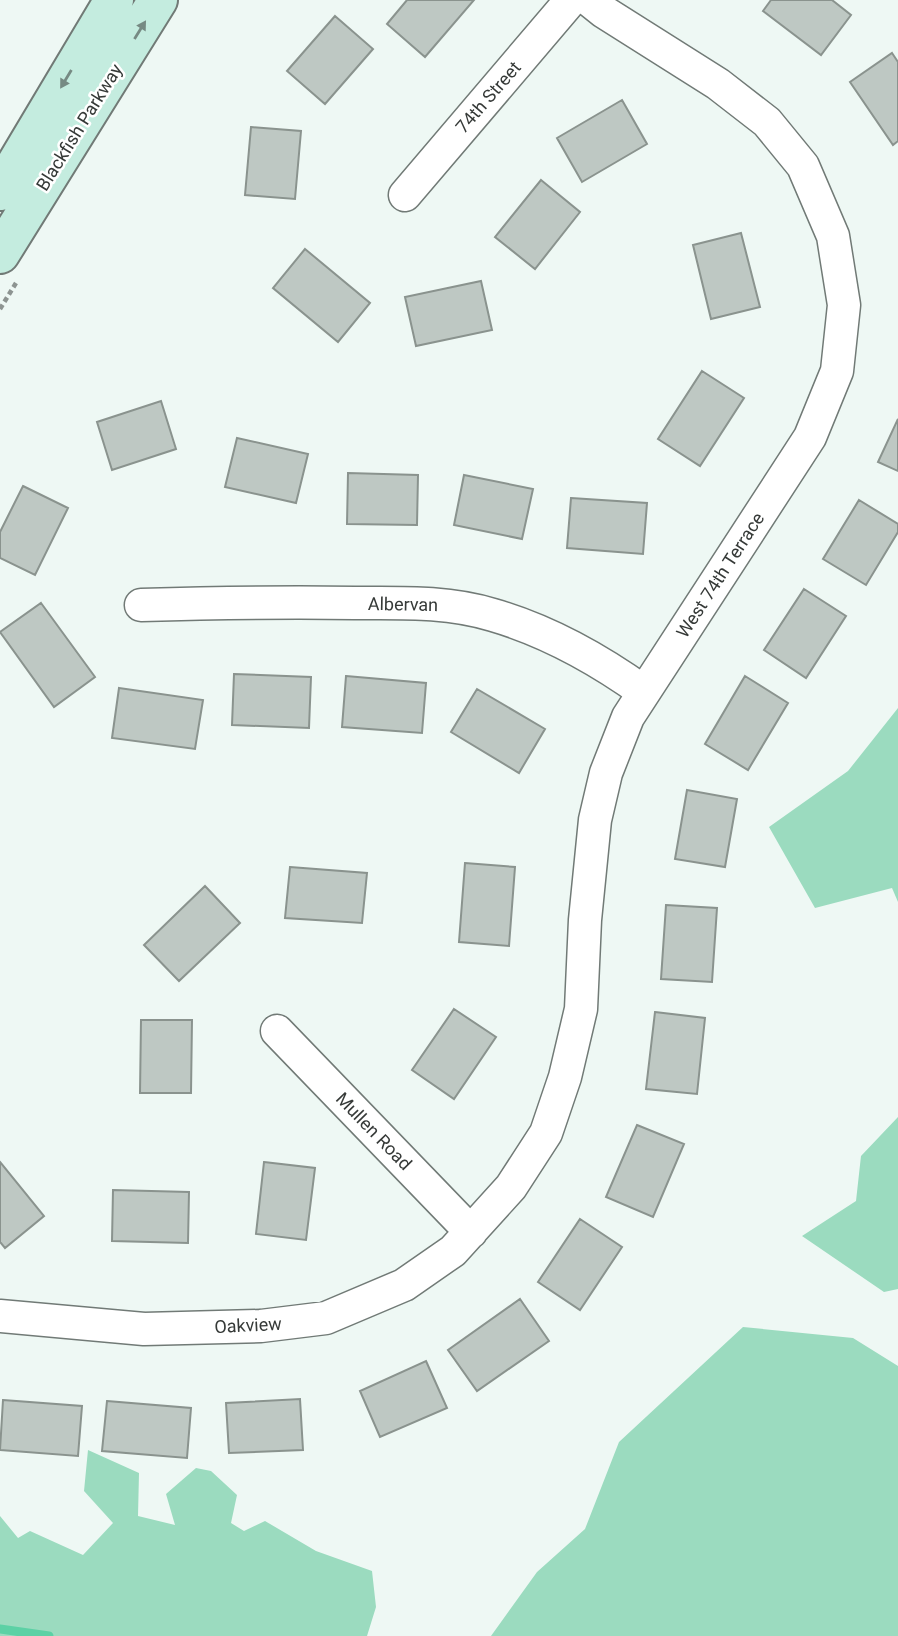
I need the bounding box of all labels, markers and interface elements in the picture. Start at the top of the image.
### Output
one-way arrow [133,20,146,40]
street label: 74th Street [451,57,525,137]
street label: Blackfish Parkway [32,59,127,194]
one-way arrow [60,70,72,89]
street label: West 74th Terrace [672,508,768,642]
street label: Albervan [368,593,438,615]
street label: Mullen Road [332,1088,416,1174]
street label: Oakview [214,1313,283,1337]

